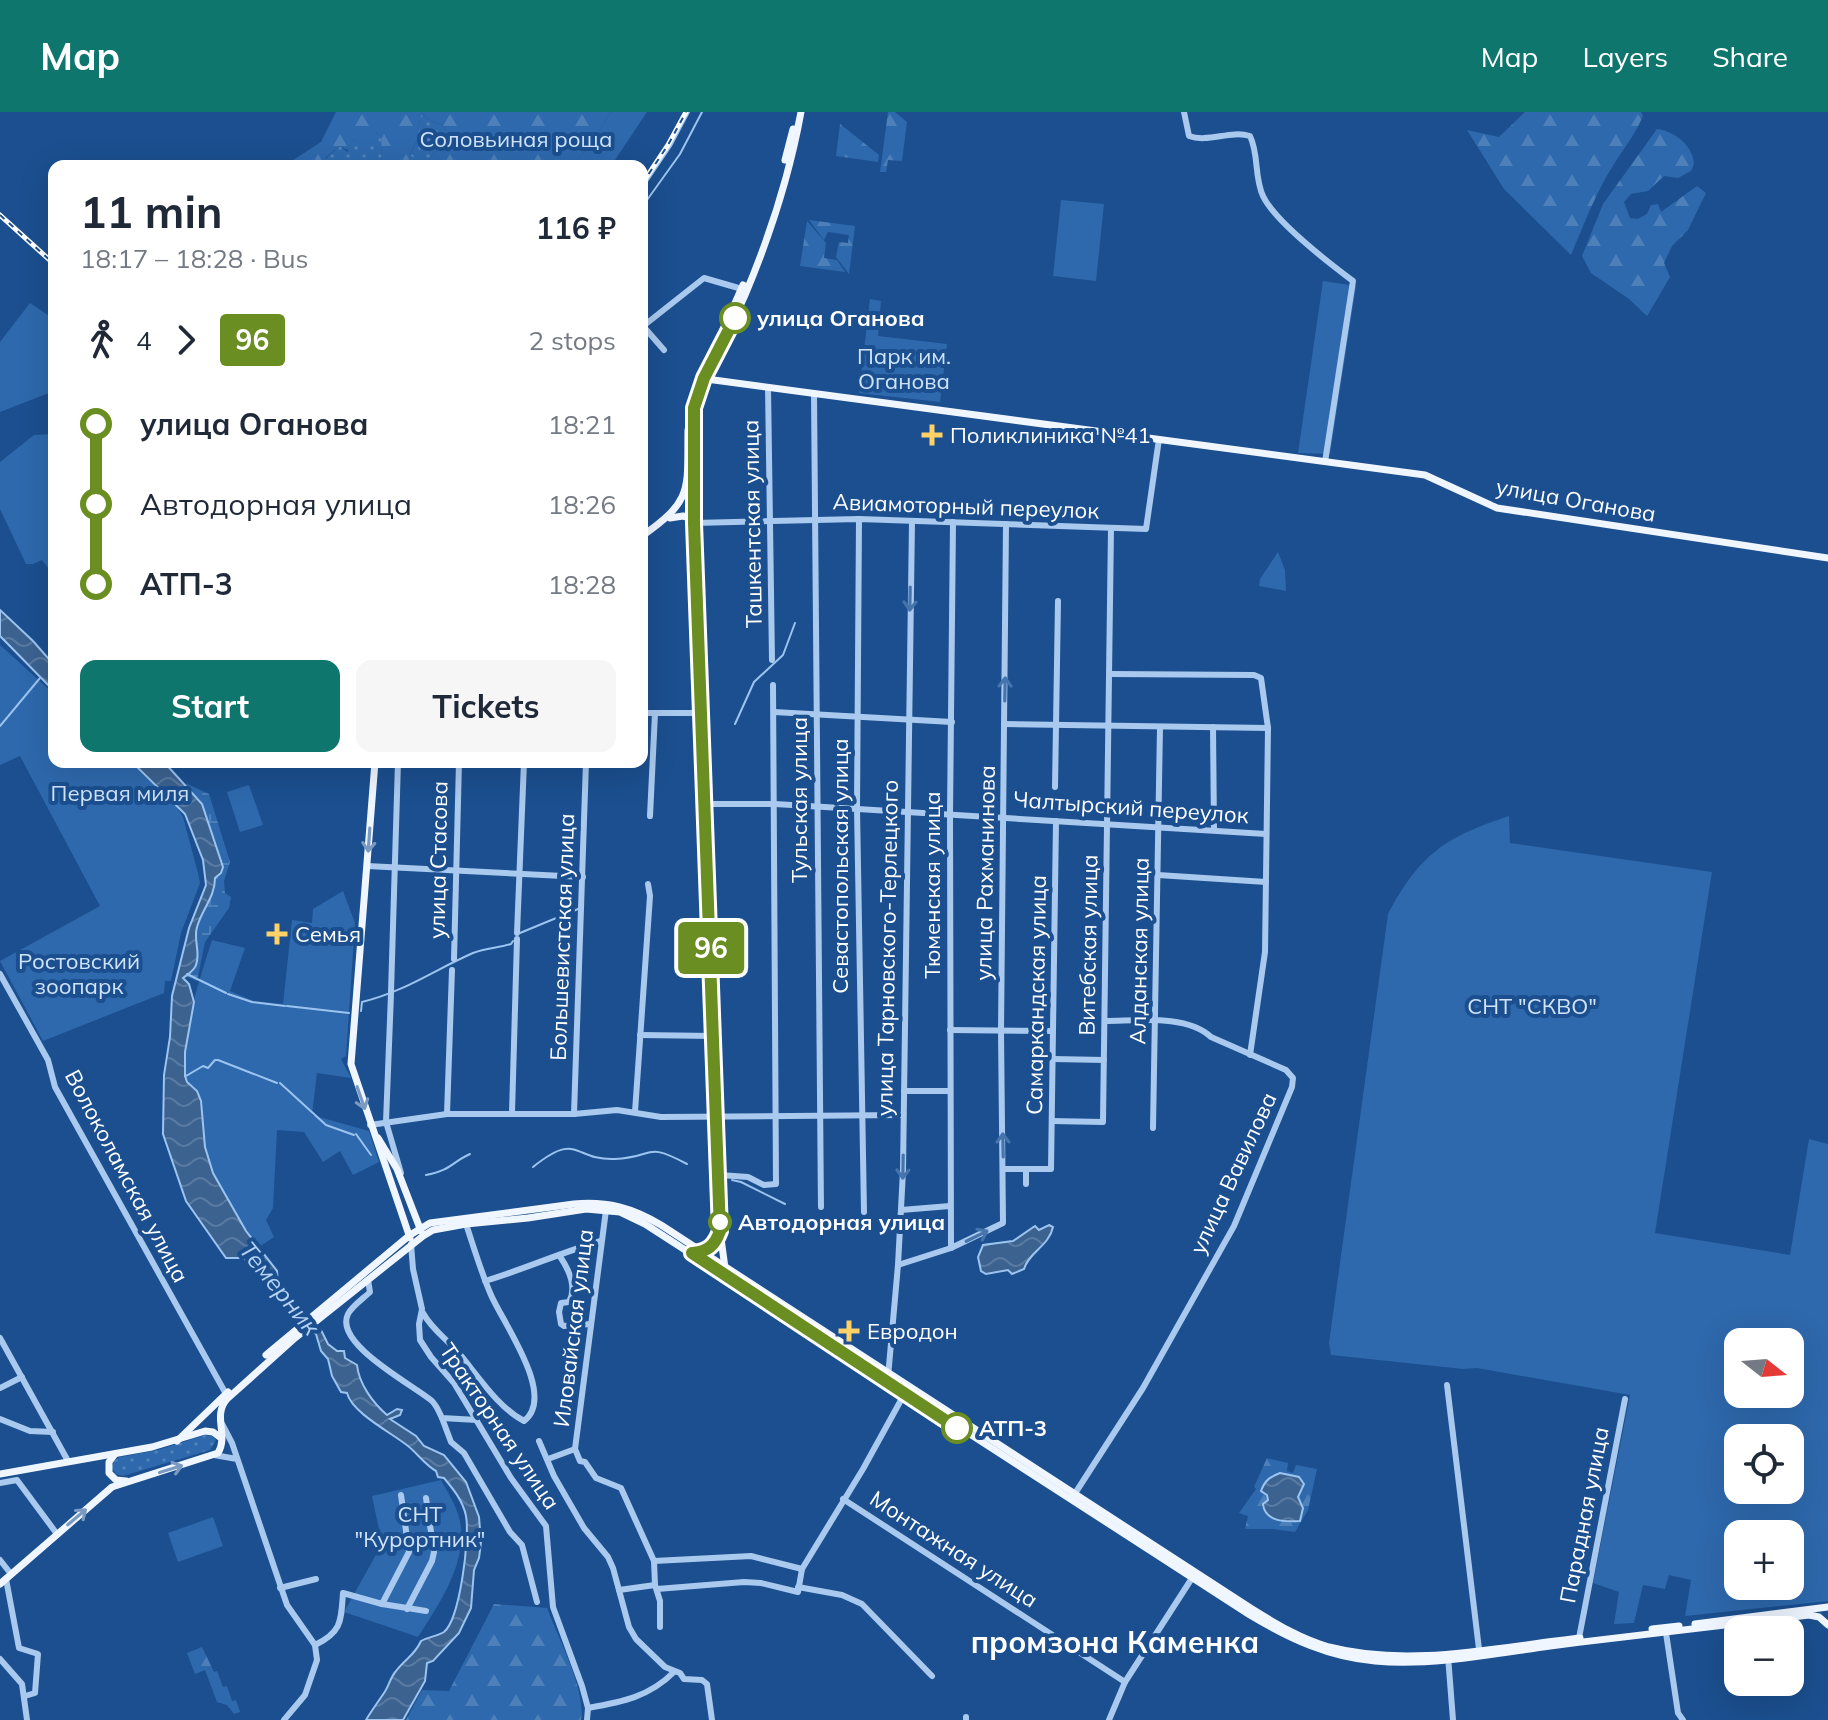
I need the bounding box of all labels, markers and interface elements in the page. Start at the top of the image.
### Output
text: Map [40,32,120,80]
text: Map [1481,39,1538,74]
text: Layers [1582,39,1668,74]
text: Share [1712,39,1788,74]
park label: Соловьиная роща [419,125,613,153]
text: 11 min [80,184,222,239]
text: 116 ₽ [536,209,616,247]
text: 18:17 – 18:28 · Bus [80,242,309,275]
marker: улица Оганова [720,303,750,333]
place label: улица Оганова [757,304,925,332]
icon: walk [80,318,124,362]
icon: forward [164,318,208,362]
text: 96 [236,322,269,357]
text: 4 [136,324,152,357]
text: 2 stops [529,324,616,357]
park label: Парк им. Оганова [857,342,951,395]
text: улица Оганова [140,405,369,443]
text: 18:21 [548,408,616,441]
street label: Ташкентская улица [736,420,768,628]
place label: Поликлиника №41 [950,421,1151,449]
marker: Поликлиника №41 [921,424,943,446]
street label: улица Оганова [1494,472,1658,528]
text: Автодорная улица [140,485,412,523]
street label: Авиамоторный переулок [832,487,1100,525]
text: 18:26 [548,488,616,521]
text: АТП-3 [140,565,233,603]
text: 18:28 [548,568,616,601]
one-way arrow [902,585,918,612]
button: Start [80,660,340,752]
button: Tickets [356,660,616,752]
one-way arrow [997,676,1013,703]
street label: Тульская улица [785,717,813,883]
street label: Севастопольская улица [826,738,854,994]
street label: улица Рахманинова [969,765,1001,981]
park label: Первая миля [51,779,189,807]
street label: улица Тарновского-Терлецкого [870,780,904,1116]
street label: улица Стасова [423,781,453,939]
street label: Чалтырский переулок [1012,785,1250,829]
street label: Тюменская улица [918,791,946,979]
street label: Большевистская улица [544,813,580,1061]
one-way arrow [361,826,376,853]
street label: Витебская улица [1072,854,1104,1036]
street label: Алданская улица [1123,857,1155,1045]
street label: Самаркандская улица [1020,875,1052,1115]
place label: Семья [295,920,361,948]
line badge: 96 [675,922,747,974]
marker: Семья [266,923,288,945]
text: 96 [694,930,728,965]
park label: Ростовский зоопарк [18,947,140,1000]
park label: СНТ "СКВО" [1467,992,1597,1020]
street label: Волоколамская улица [59,1065,195,1287]
one-way arrow [354,1085,369,1110]
street label: улица Вавилова [1183,1088,1283,1258]
one-way arrow [995,1132,1011,1159]
one-way arrow [895,1153,910,1180]
place label: Автодорная улица [738,1208,945,1236]
marker: Автодорная улица [709,1211,731,1233]
street label: Иловайская улица [547,1227,599,1429]
one-way arrow [965,1227,988,1242]
water label: Темерник [233,1235,327,1342]
place label: Евродон [867,1317,958,1345]
marker: Евродон [838,1320,860,1342]
north arrow [1724,1328,1804,1408]
map controls [1724,1328,1804,1696]
street label: Тракторная улица [434,1337,566,1515]
marker: АТП-3 [942,1413,972,1443]
place label: АТП-3 [979,1414,1047,1442]
street label: Парадная улица [1553,1424,1615,1606]
button: locate [1724,1424,1804,1504]
one-way arrow [158,1461,184,1476]
street label: Монтажная улица [865,1484,1043,1614]
park label: СНТ "Курортник" [355,1500,485,1553]
one-way arrow [66,1508,87,1526]
button: + [1724,1520,1804,1600]
button: − [1724,1616,1804,1696]
district label: промзона Каменка [971,1623,1259,1661]

